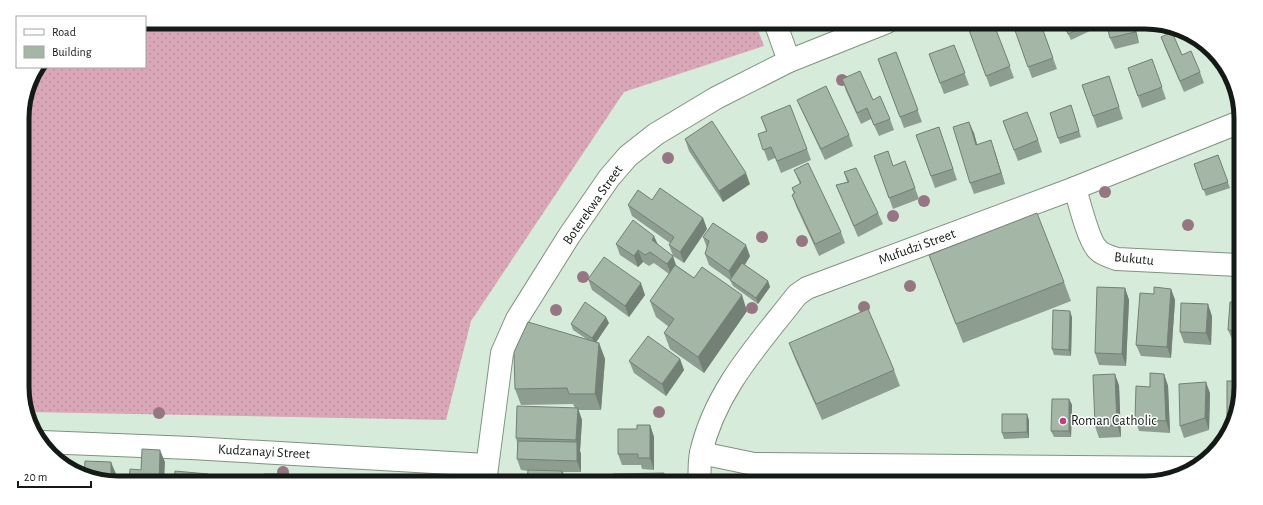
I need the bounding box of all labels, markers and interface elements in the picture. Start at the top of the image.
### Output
legend [16,16,146,68]
text: Road [52,26,76,38]
text: Building [52,46,92,58]
street label: Boterekwa Street [561,162,626,247]
street label: Mufudzi Street [877,226,958,267]
street label: Bukutu [1113,250,1155,268]
place label: Roman Catholic [1071,414,1157,428]
marker: Roman Catholic [1058,416,1068,426]
street label: Kudzanayi Street [218,443,311,461]
scale bar [18,463,91,489]
text: 20 m [24,471,47,483]

